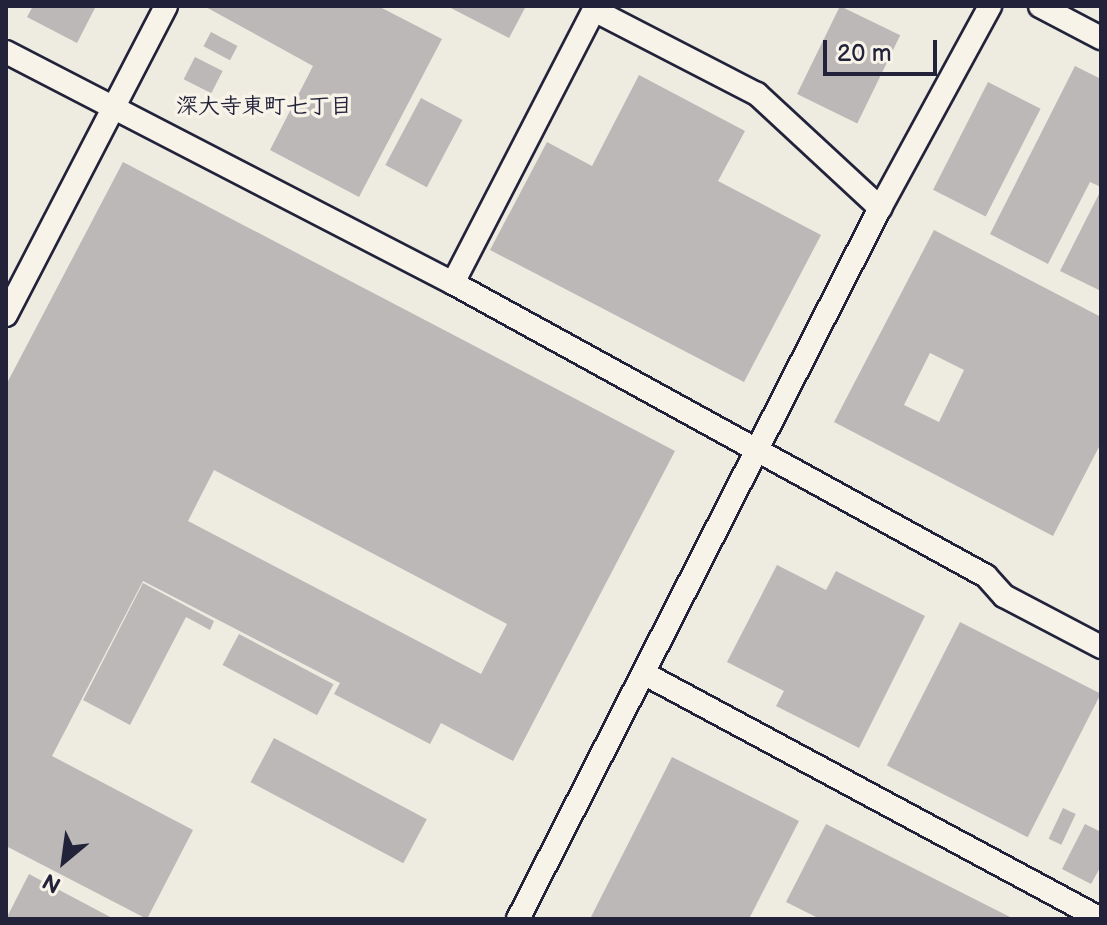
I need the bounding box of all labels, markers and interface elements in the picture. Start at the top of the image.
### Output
scale bar [827,24,941,74]
text: 20 m [837,39,892,68]
district label: 深大寺東町七丁目 [176,94,352,120]
north arrow [24,821,104,901]
text: N [38,867,66,898]

